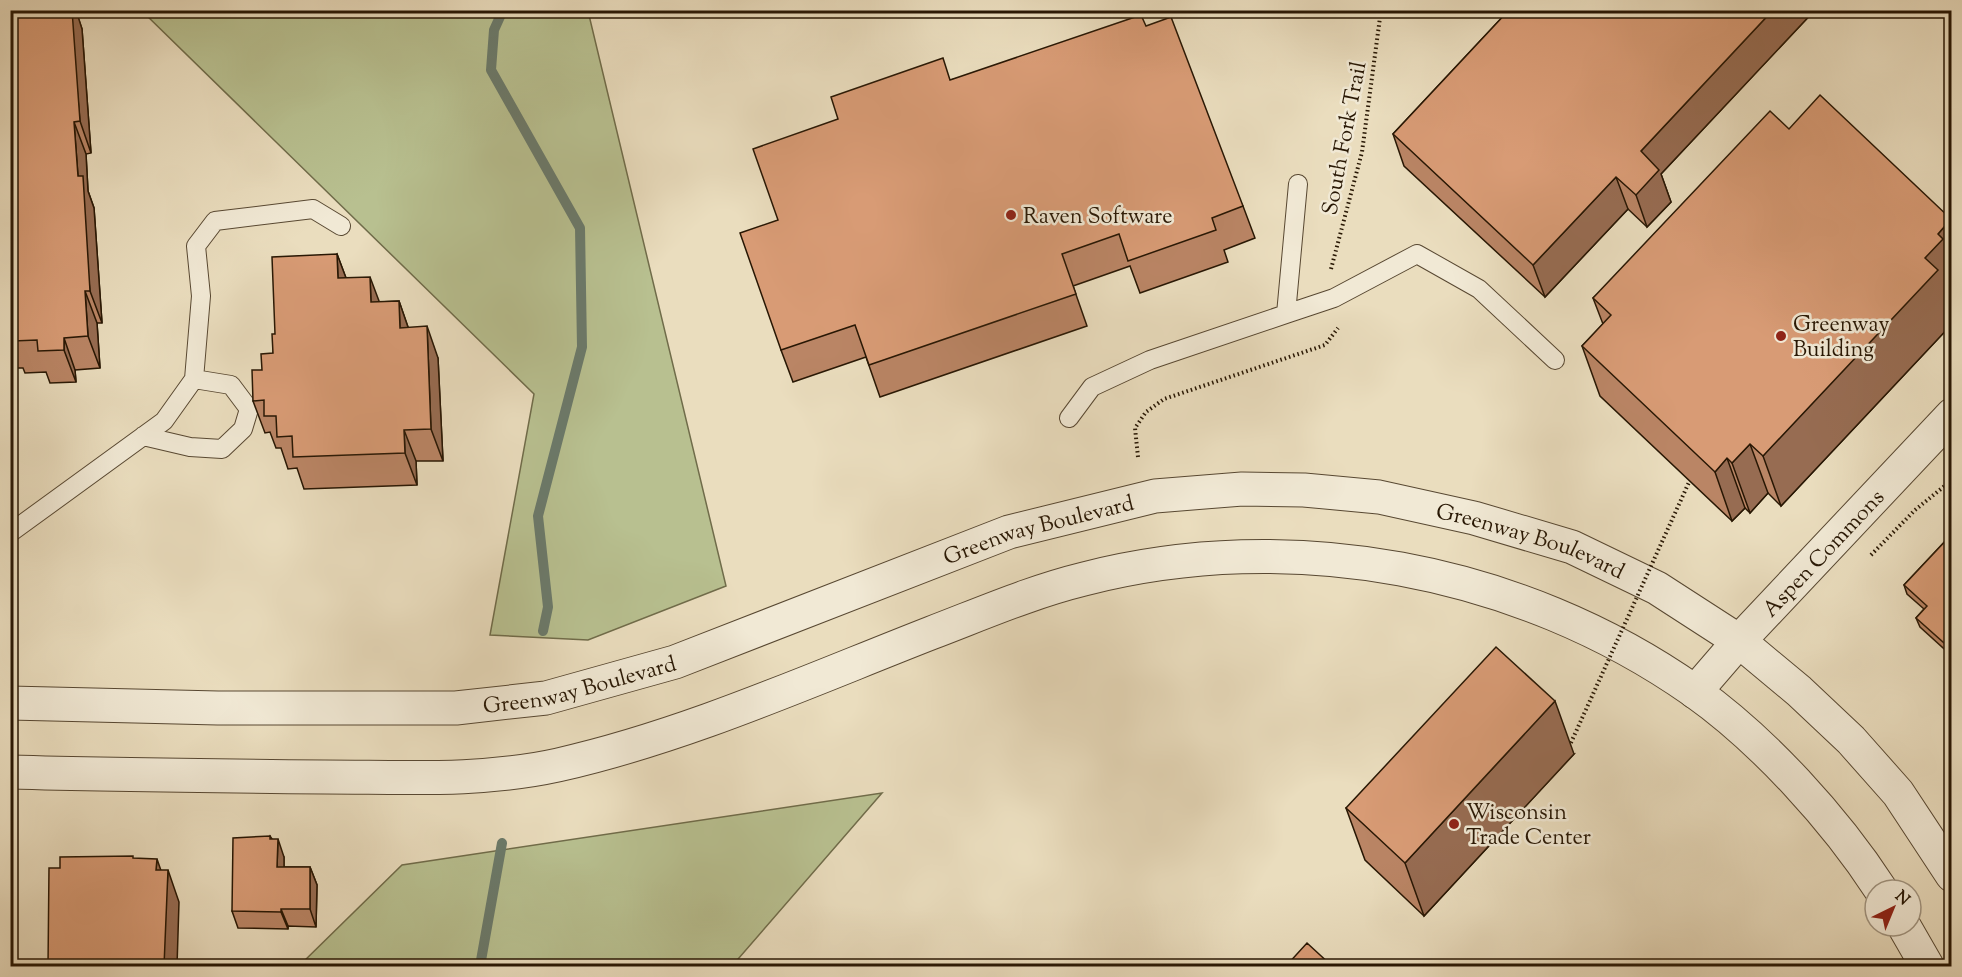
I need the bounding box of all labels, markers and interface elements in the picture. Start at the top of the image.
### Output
street label: South Fork Trail [1315,59,1377,218]
place label: Raven Software [1023,202,1173,234]
marker: Raven Software [1004,208,1018,222]
place label: Greenway Building [1793,310,1889,367]
marker: Greenway Building [1774,329,1788,343]
street label: Aspen Commons [1756,483,1893,626]
street label: Greenway Boulevard [939,489,1138,575]
street label: Greenway Boulevard [1433,497,1629,589]
street label: Greenway Boulevard [482,649,680,724]
place label: Wisconsin Trade Center [1466,798,1591,855]
marker: Wisconsin Trade Center [1447,817,1461,831]
north arrow [1863,878,1923,938]
text: N [1889,886,1914,912]

